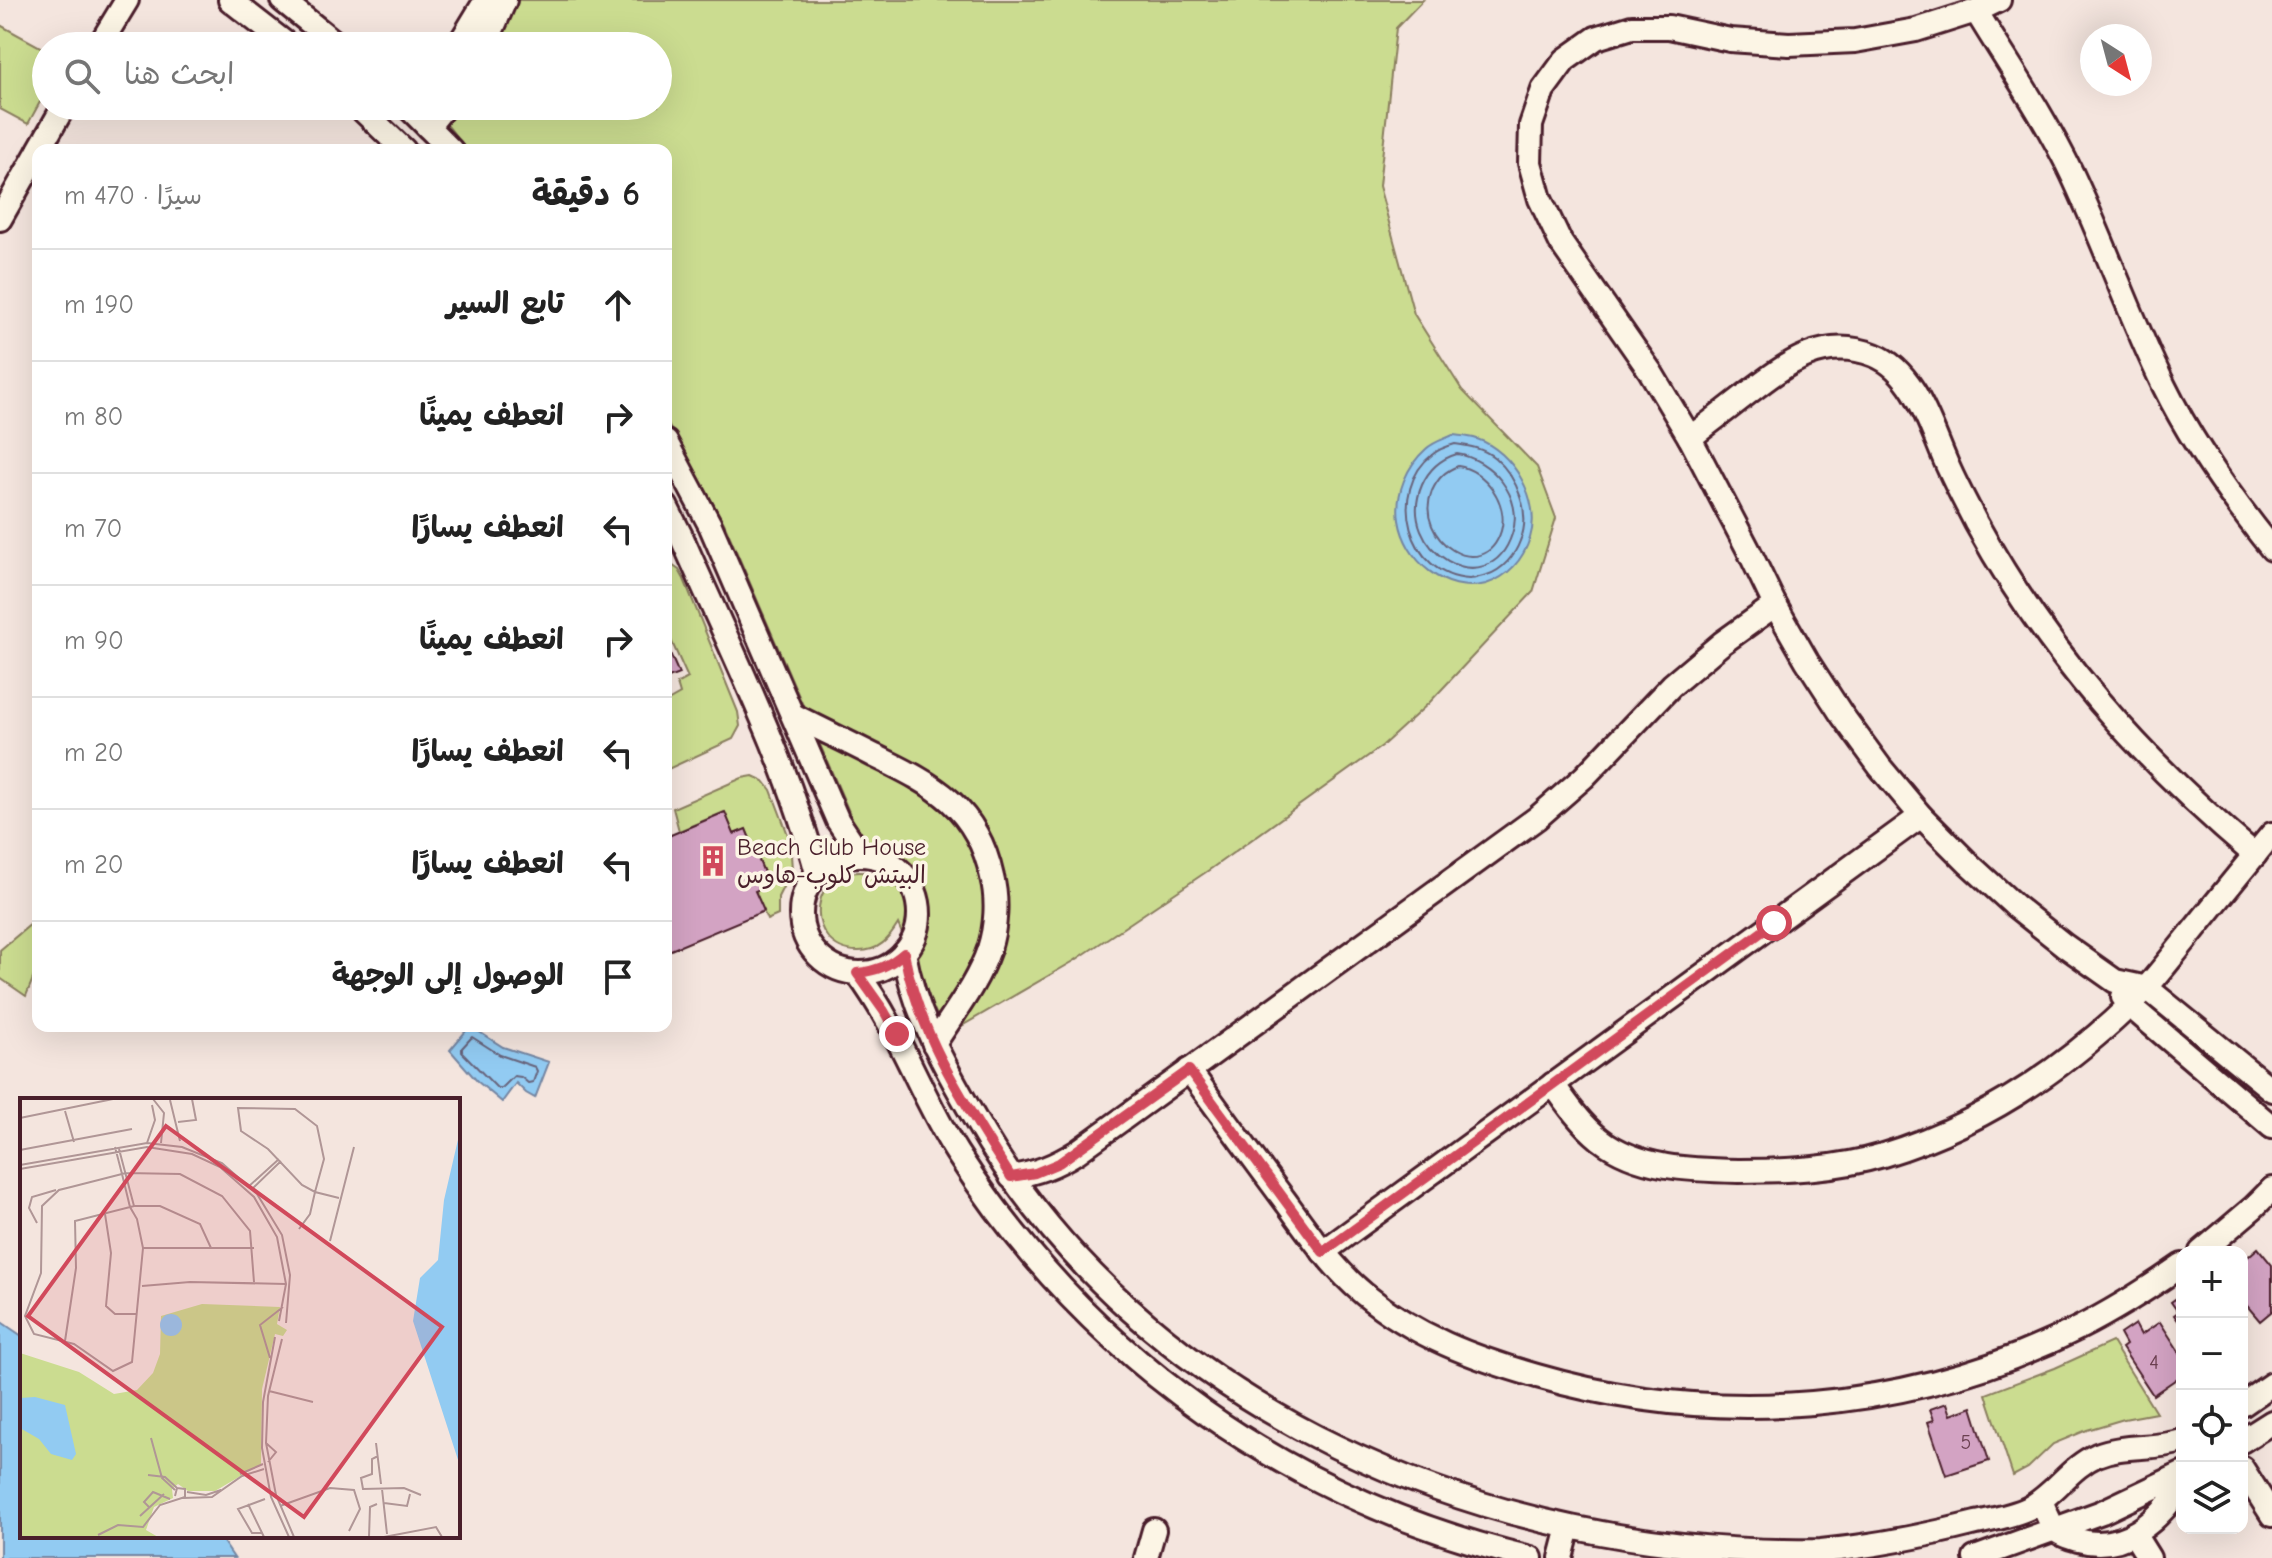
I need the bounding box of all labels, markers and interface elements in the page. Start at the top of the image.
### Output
north arrow [2080,24,2152,96]
search box [32,32,672,120]
icon: search [60,54,104,98]
text: ابحث هنا [124,57,234,92]
text: 6 دقيقة [532,174,640,214]
text: سيرًا · 470 m [64,181,202,211]
icon: ahead [596,283,640,327]
text: تابع السير [446,286,564,321]
text: 190 m [64,290,134,320]
icon: right [596,395,640,439]
text: انعطف يمينًا [419,398,564,433]
text: 80 m [64,402,123,432]
icon: left [596,507,640,551]
text: انعطف يسارًا [412,510,564,545]
text: 70 m [64,514,122,544]
icon: right [596,619,640,663]
text: انعطف يمينًا [419,622,564,657]
text: 90 m [64,626,124,656]
icon: left [596,731,640,775]
text: انعطف يسارًا [412,734,564,769]
text: 20 m [64,738,124,768]
place label: Beach Club House البيتش كلوب-هاوس [737,833,926,890]
icon: left [596,843,640,887]
building icon: Beach Club House البيتش كلوب-هاوس [696,844,730,878]
text: انعطف يسارًا [412,846,564,881]
text: 20 m [64,850,124,880]
route start [1756,905,1792,941]
icon: arrive [596,955,640,999]
text: الوصول إلى الوجهة [332,958,564,993]
route end [879,1016,915,1052]
inset map [20,1098,460,1538]
map controls [2176,1246,2248,1534]
button: + [2176,1246,2248,1318]
button: − [2176,1318,2248,1390]
house number: 4 [2149,1351,2159,1374]
button: locate [2176,1390,2248,1462]
house number: 5 [1961,1431,1971,1454]
button: layers [2176,1462,2248,1534]

